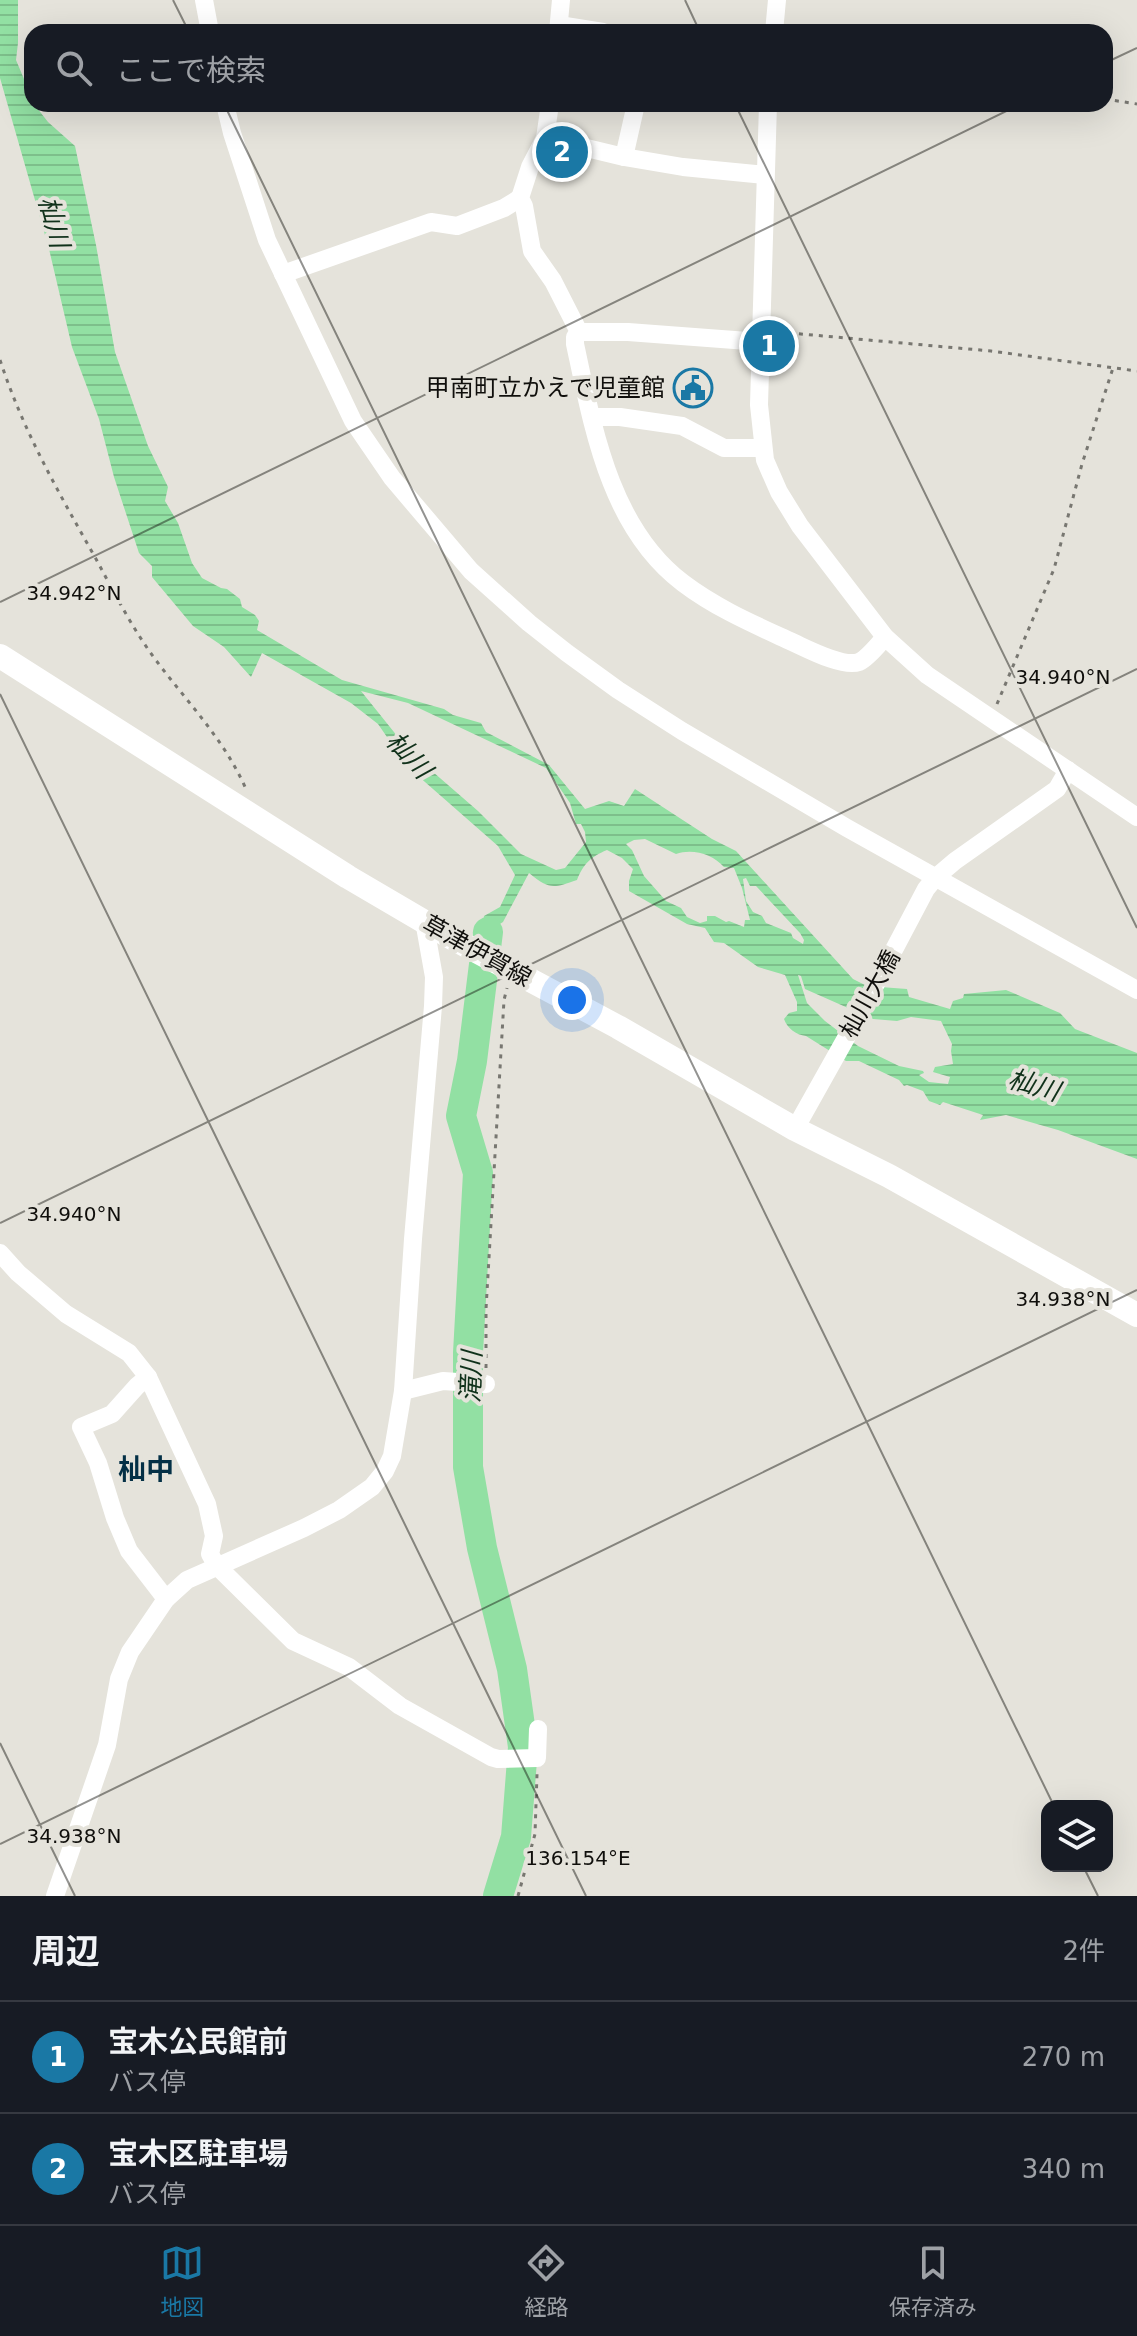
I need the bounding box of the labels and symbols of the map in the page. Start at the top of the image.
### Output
pin: 2 [536,122,588,182]
water label: 杣川 [33,193,76,254]
pin: 1 [743,316,795,376]
public building icon: 甲南町立かえで児童館 [672,367,714,409]
place label: 甲南町立かえで児童館 [426,374,665,402]
text: 34.942°N [27,581,121,605]
text: 34.940°N [1016,665,1110,689]
water label: 杣川 [380,726,440,786]
street label: 草津伊賀線 [418,910,536,992]
street label: 杣川大橋 [834,945,906,1043]
your location [552,980,592,1020]
water label: 杣川 [1005,1063,1066,1107]
text: 34.940°N [27,1202,121,1226]
text: 34.938°N [1016,1287,1110,1311]
water label: 滝川 [455,1348,487,1404]
district label: 杣中 [118,1453,174,1486]
text: 34.938°N [27,1824,121,1848]
text: 136.154°E [525,1846,631,1870]

